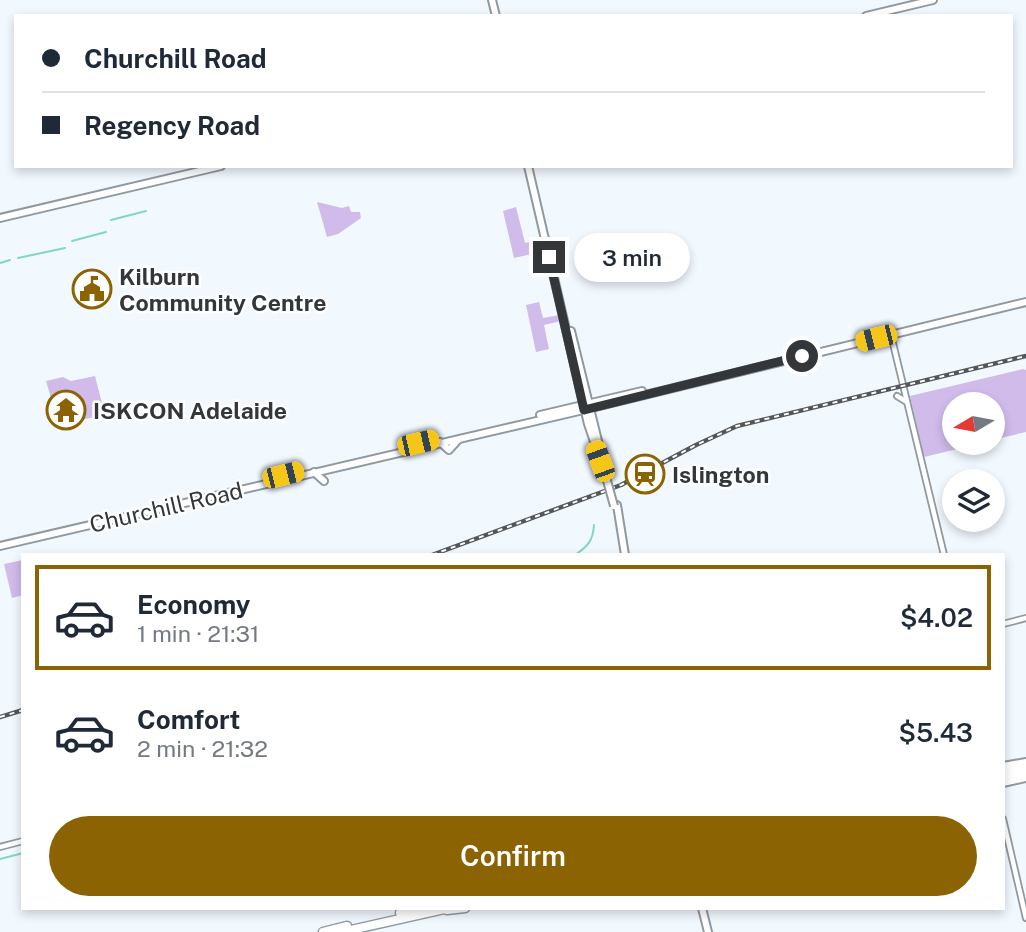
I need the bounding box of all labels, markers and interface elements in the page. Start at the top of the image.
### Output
text: Churchill Road [84,43,267,74]
text: Regency Road [84,110,260,141]
callout: 3 min [574,232,689,282]
route end [533,241,565,273]
text: 3 min [602,244,662,271]
place label: Kilburn Community Centre [119,263,326,316]
public building icon: Kilburn Community Centre [71,268,113,310]
car [854,323,899,353]
route start [786,340,818,372]
temple icon: ISKCON Adelaide [45,389,87,431]
north arrow [942,392,1004,455]
map controls [942,392,1005,532]
place label: ISKCON Adelaide [93,397,287,424]
car [396,428,441,458]
car [583,438,618,484]
station icon: Islington [624,453,666,495]
car [261,460,306,490]
place label: Islington [672,461,769,488]
button: layers [942,469,1005,532]
street label: Churchill Road [87,476,245,538]
icon: car [53,586,116,649]
text: Economy [137,589,250,620]
text: $4.02 [900,602,973,633]
text: 1 min · 21:31 [137,620,259,647]
icon: car [53,701,116,764]
text: Comfort [137,704,240,735]
text: $5.43 [898,717,973,748]
text: 2 min · 21:32 [137,735,268,762]
button: Confirm [49,816,977,896]

